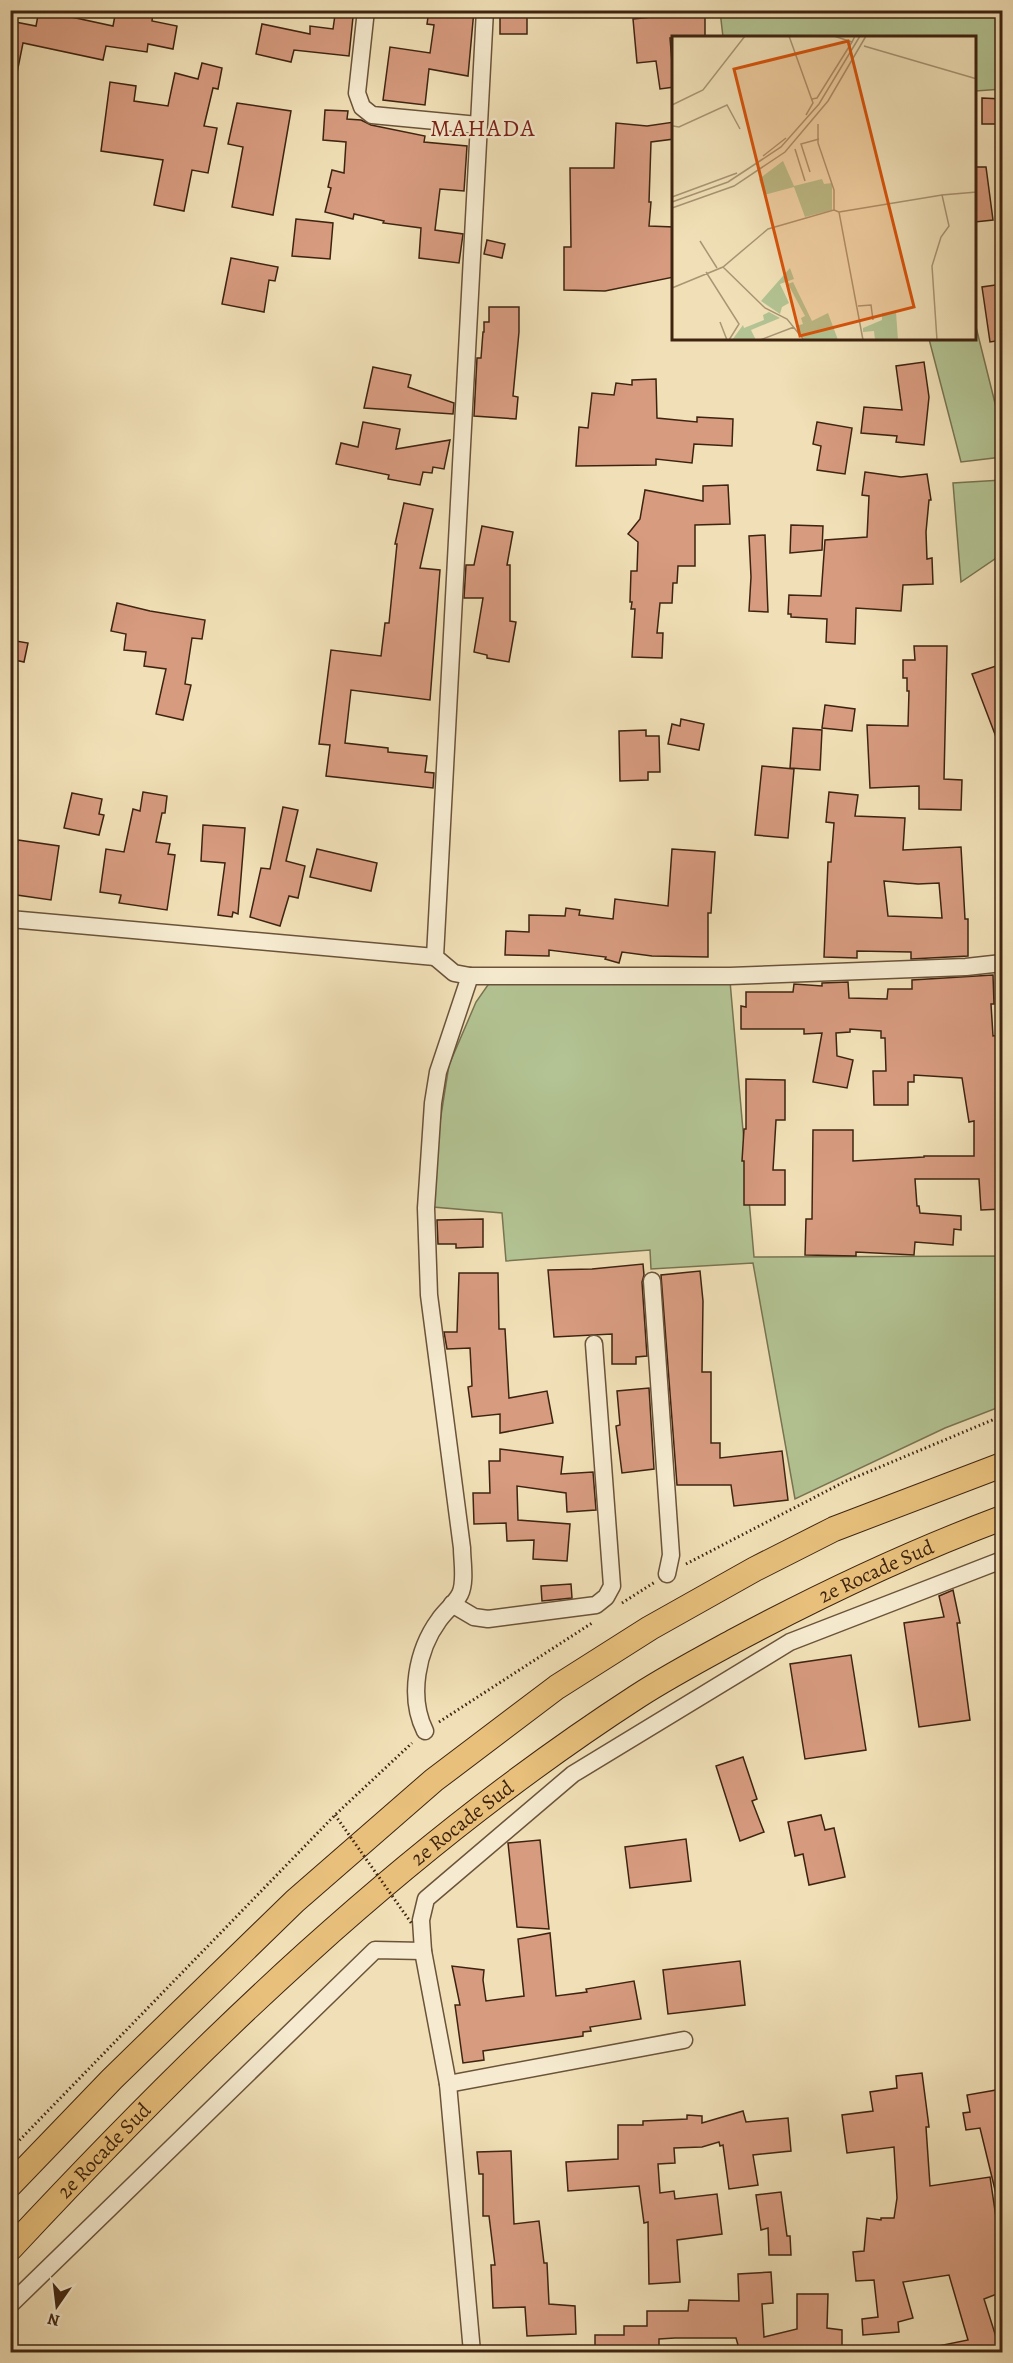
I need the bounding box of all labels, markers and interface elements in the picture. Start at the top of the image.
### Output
inset map [672,36,977,340]
district label: MAHADA [430,112,536,144]
street label: 2e Rocade Sud [814,1533,938,1609]
street label: 2e Rocade Sud [405,1773,520,1872]
street label: 2e Rocade Sud [51,2096,157,2205]
north arrow [27,2276,87,2336]
text: N [45,2307,62,2332]

